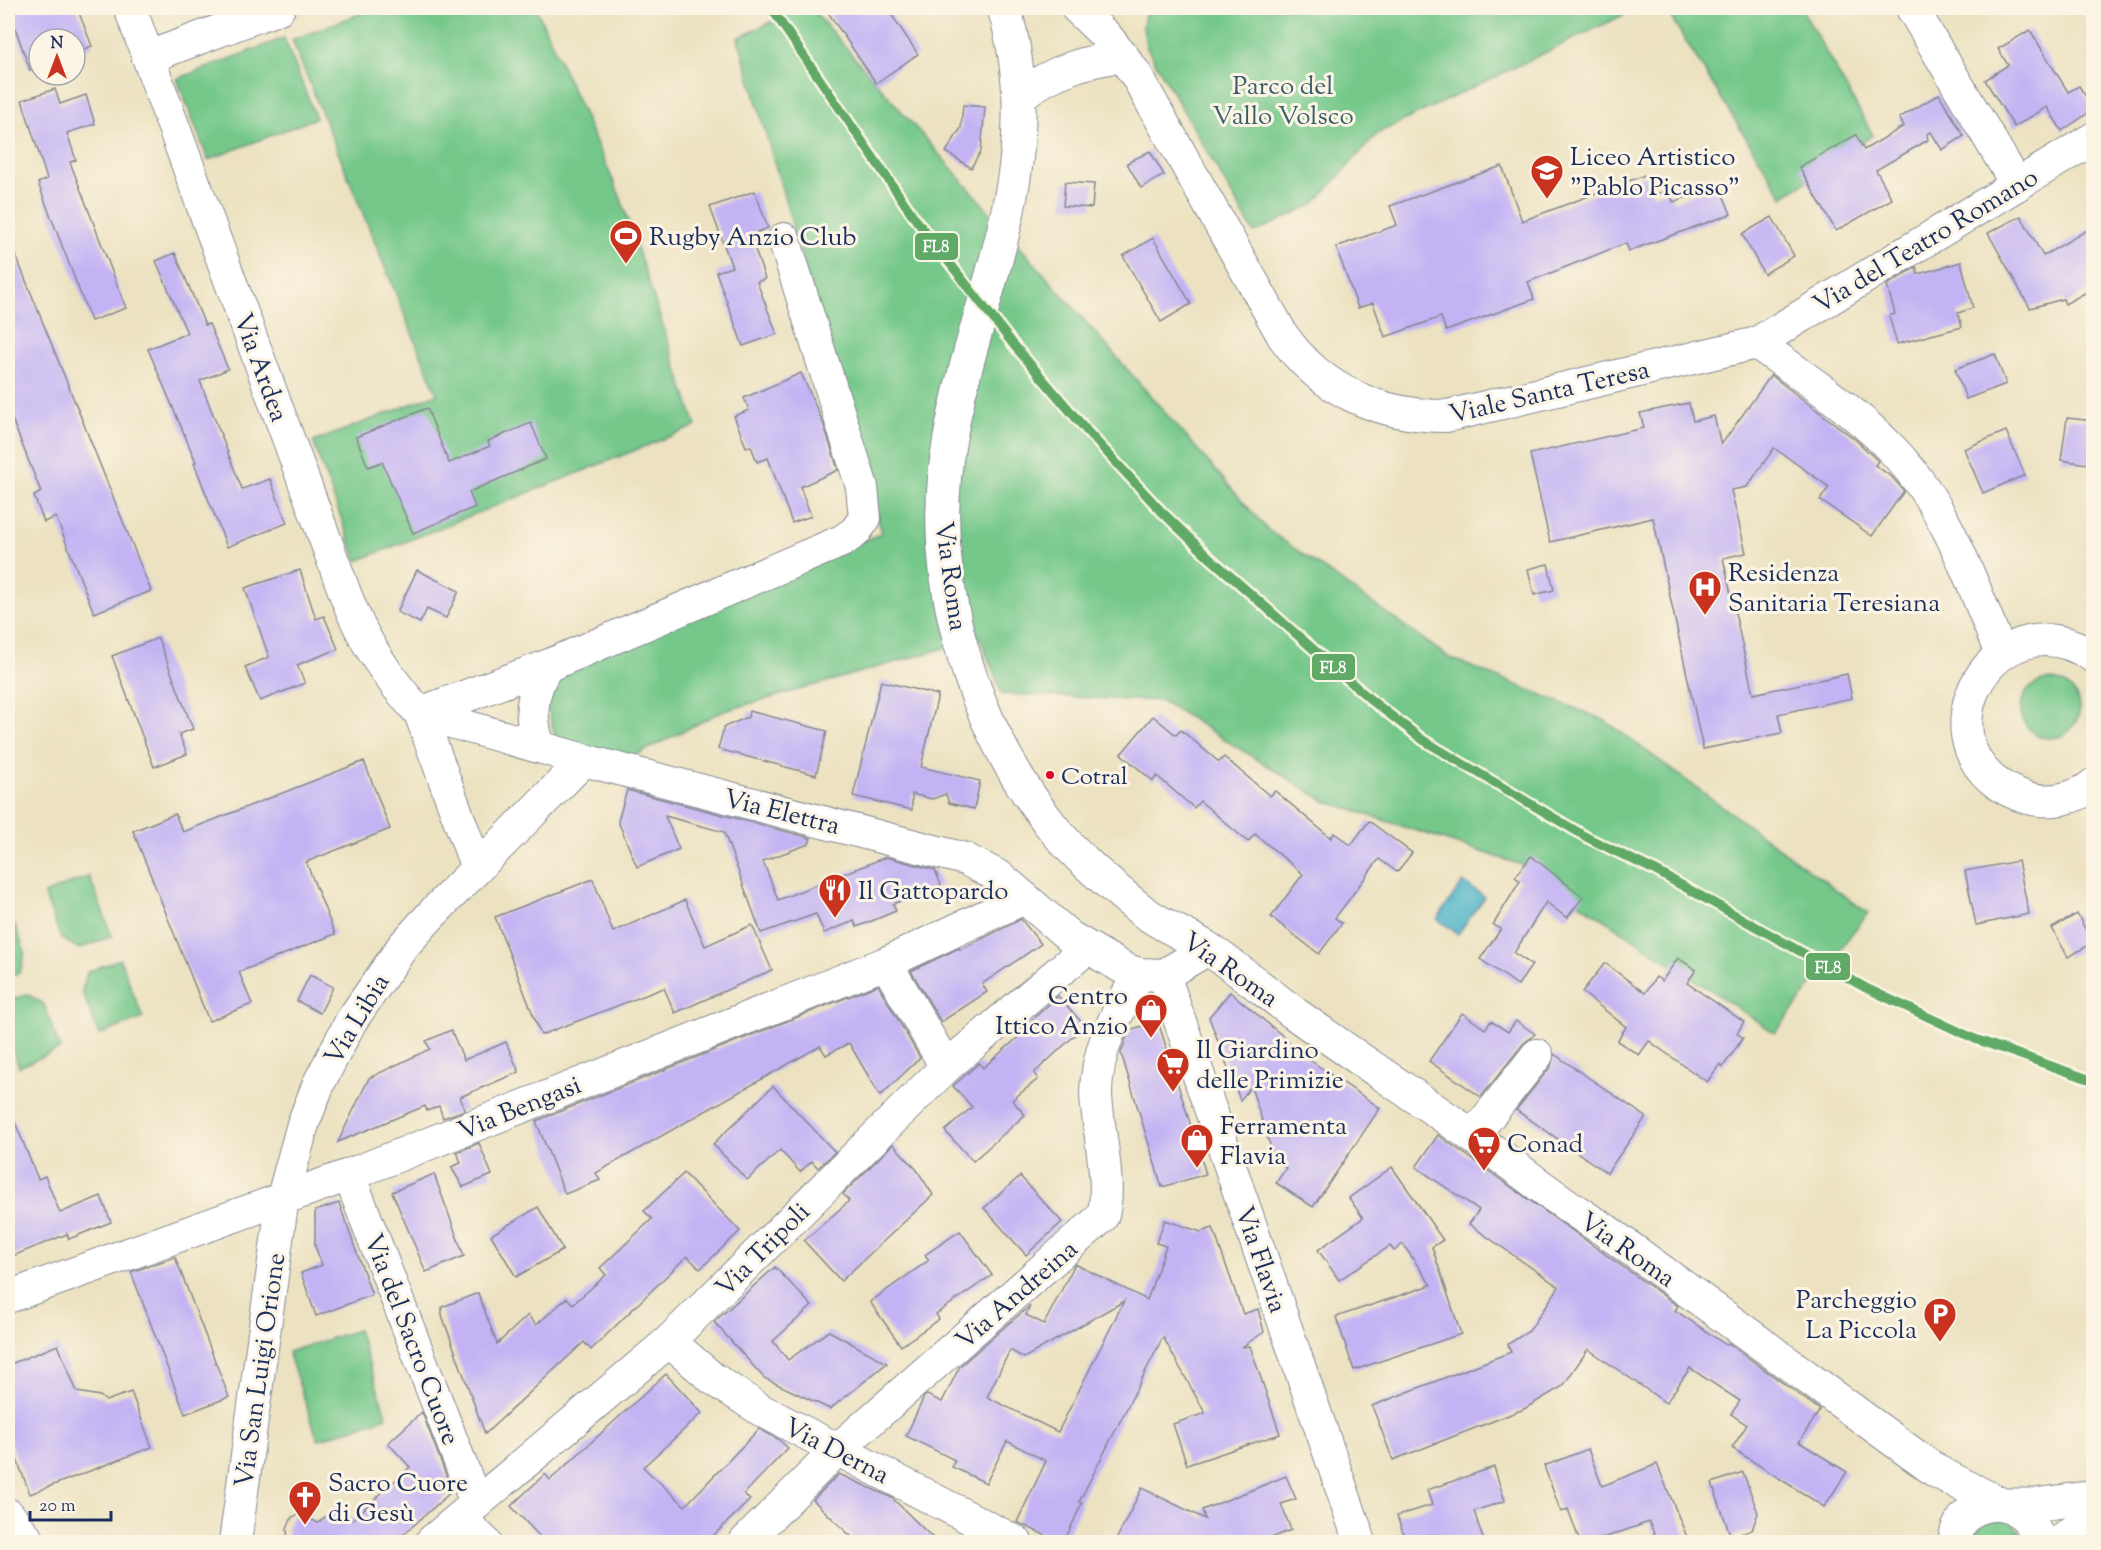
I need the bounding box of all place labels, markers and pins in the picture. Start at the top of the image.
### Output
place label: Liceo Artistico "Pablo Picasso" [1570,140,1740,207]
school or university icon: Liceo Artistico "Pablo Picasso" [1529,153,1565,200]
sports icon: Rugby Anzio Club [608,218,644,265]
place label: Rugby Anzio Club [649,220,857,257]
place label: Residenza Sanitaria Teresiana [1728,556,1940,623]
hospital icon: Residenza Sanitaria Teresiana [1687,569,1723,616]
place label: Cotral [1061,761,1128,795]
marker: Cotral [1044,769,1056,781]
restaurant icon: Il Gattopardo [817,872,853,919]
place label: Il Gattopardo [858,874,1009,911]
place label: Centro Ittico Anzio [995,979,1128,1046]
shop icon: Centro Ittico Anzio [1133,992,1169,1039]
place label: Il Giardino delle Primizie [1196,1033,1344,1100]
supermarket icon: Il Giardino delle Primizie [1155,1046,1191,1093]
place label: Ferramenta Flavia [1220,1109,1347,1176]
shop icon: Ferramenta Flavia [1179,1122,1215,1169]
supermarket icon: Conad [1466,1125,1502,1172]
place label: Conad [1507,1127,1583,1164]
place label: Parcheggio La Piccola [1796,1283,1917,1350]
parking icon: Parcheggio La Piccola [1922,1296,1958,1343]
place label: Sacro Cuore di Gesù [328,1466,468,1533]
church icon: Sacro Cuore di Gesù [287,1479,323,1526]

